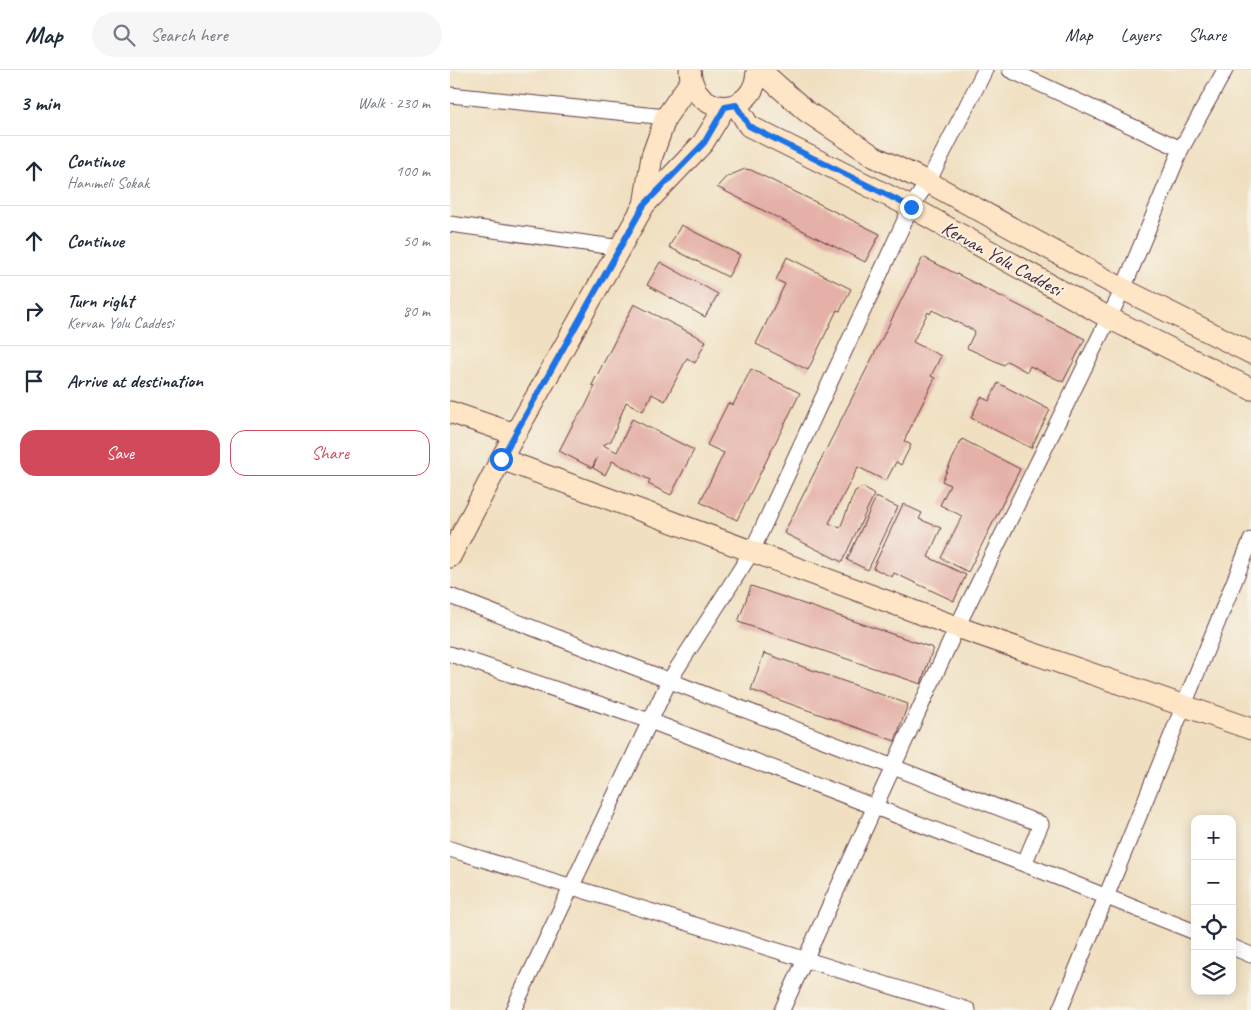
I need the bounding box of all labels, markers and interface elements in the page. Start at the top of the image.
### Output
search box [92,12,442,57]
text: Map [25,20,62,50]
icon: search [110,21,138,49]
text: Search here [150,23,228,47]
text: Map [1065,24,1093,46]
text: Layers [1121,24,1160,46]
text: Share [1188,24,1226,46]
text: 3 min [20,90,60,116]
text: Walk · 230 m [358,93,430,113]
text: Continue [67,149,124,173]
icon: ahead [20,157,48,185]
text: 100 m [396,161,430,181]
text: Hanımeli Sokak [67,173,149,193]
route end [900,196,923,219]
street label: Kervan Yolu Caddesi [937,215,1068,303]
icon: ahead [20,227,48,255]
text: Continue [67,229,124,253]
text: 50 m [403,231,430,251]
text: Turn right [67,289,134,313]
icon: right [20,297,48,325]
text: 80 m [403,301,430,321]
text: Kervan Yolu Caddesi [67,313,174,333]
icon: arrive [20,367,48,395]
text: Arrive at destination [67,369,203,393]
button: Save [20,430,220,476]
button: Share [230,430,430,476]
route start [490,448,513,471]
map controls [1191,815,1236,995]
button: + [1191,815,1236,860]
button: − [1191,860,1236,905]
button: locate [1191,905,1236,950]
button: layers [1191,950,1236,995]

